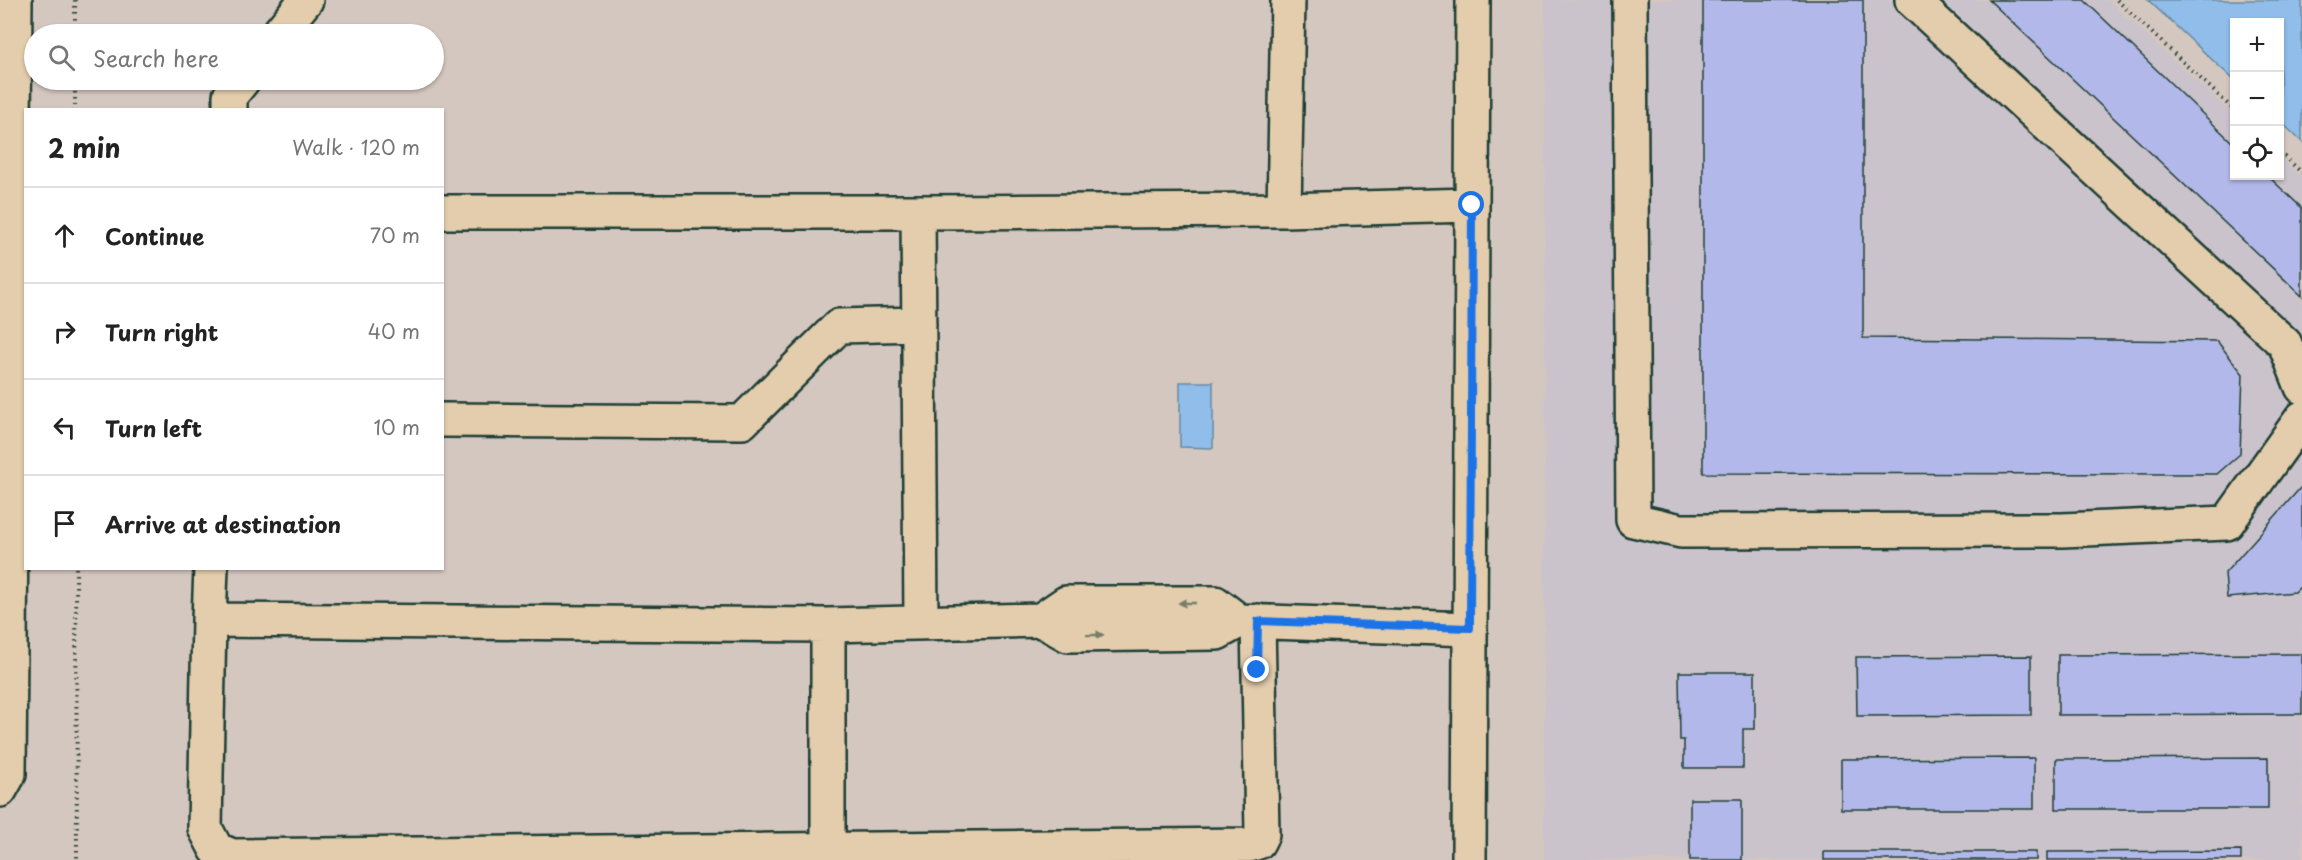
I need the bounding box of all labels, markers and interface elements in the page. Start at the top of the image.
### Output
map controls [2230,18,2284,180]
button: + [2230,18,2284,72]
search box [24,24,444,90]
icon: search [45,41,78,74]
text: Search here [93,41,219,74]
button: − [2230,72,2284,126]
button: locate [2230,126,2284,180]
text: 2 min [48,128,121,167]
text: Walk · 120 m [292,132,420,162]
route start [1458,191,1484,217]
icon: ahead [48,219,81,252]
text: Continue [105,219,204,252]
text: 70 m [370,220,420,250]
icon: right [48,315,81,348]
text: Turn right [105,315,218,348]
text: 40 m [368,316,420,346]
icon: left [48,411,81,444]
text: Turn left [105,411,202,444]
text: 10 m [373,412,420,442]
icon: arrive [48,507,81,540]
text: Arrive at destination [105,507,341,540]
one-way arrow [1177,598,1196,608]
one-way arrow [1086,630,1105,640]
route end [1243,656,1269,682]

